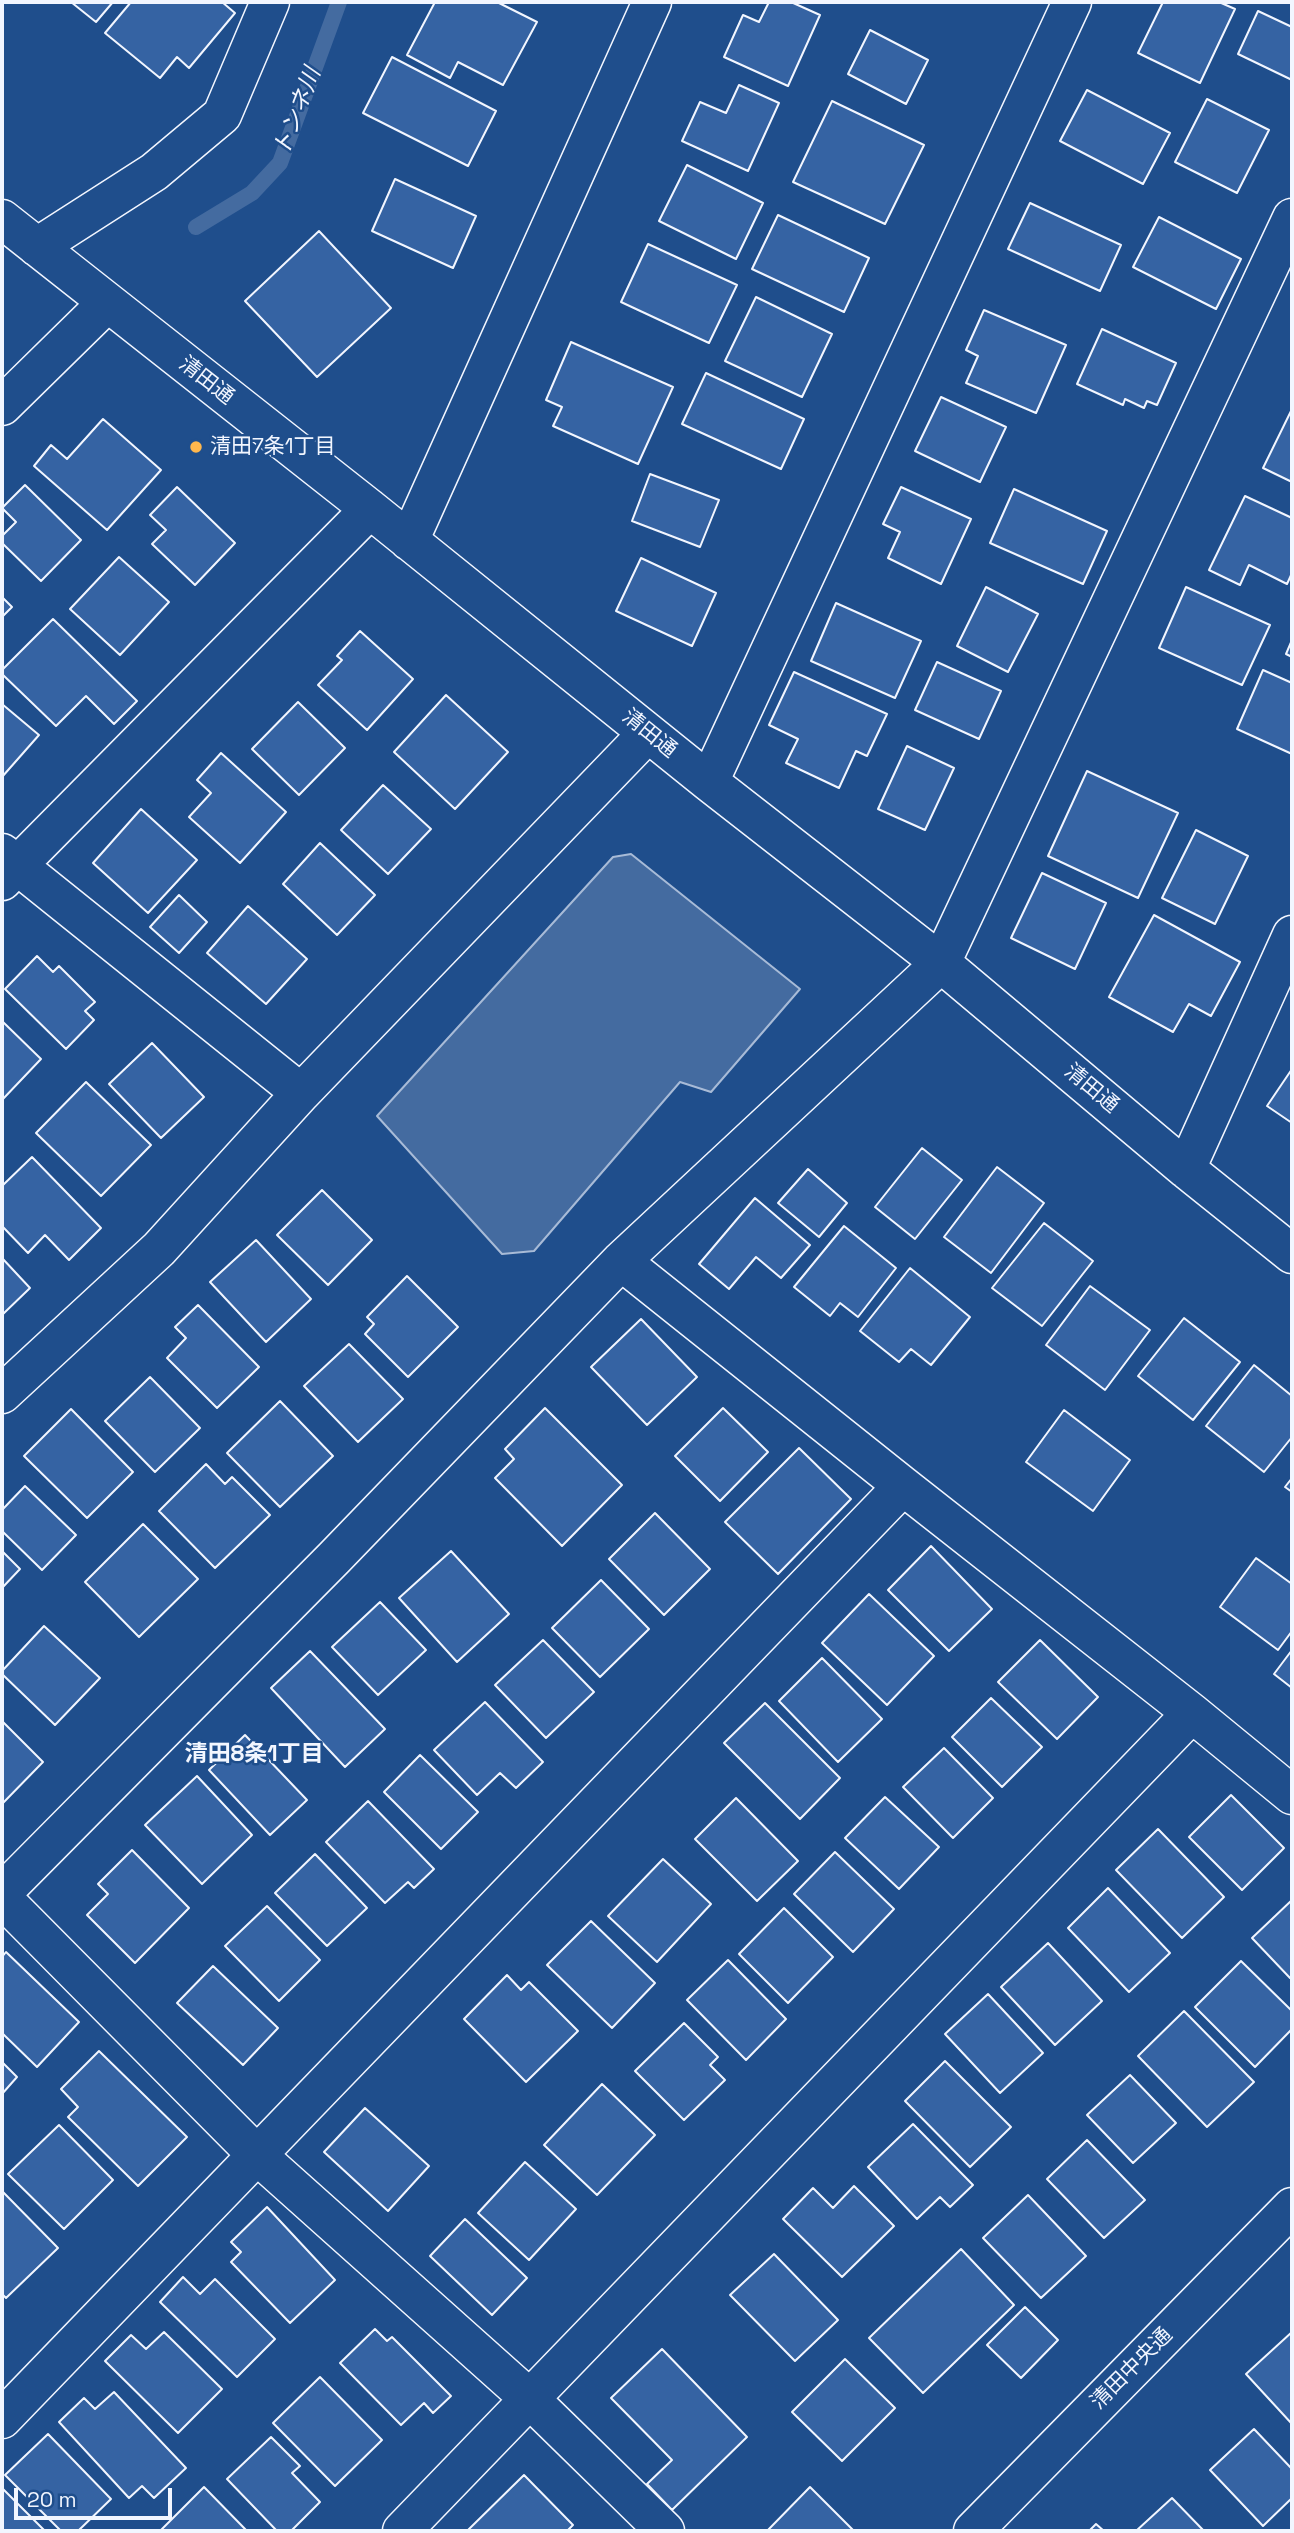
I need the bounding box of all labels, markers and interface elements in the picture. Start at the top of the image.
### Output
water label: トンネ川 [269,64,327,160]
street label: 清田通 [173,352,239,410]
place label: 清田7条1丁目 [210,434,336,460]
marker: 清田7条1丁目 [188,439,204,455]
street label: 清田通 [617,704,681,764]
street label: 清田通 [1059,1059,1123,1119]
district label: 清田8条1丁目 [184,1741,324,1769]
street label: 清田中央通 [1086,2323,1178,2415]
scale bar [18,2474,175,2518]
text: 20 m [27,2486,77,2513]

